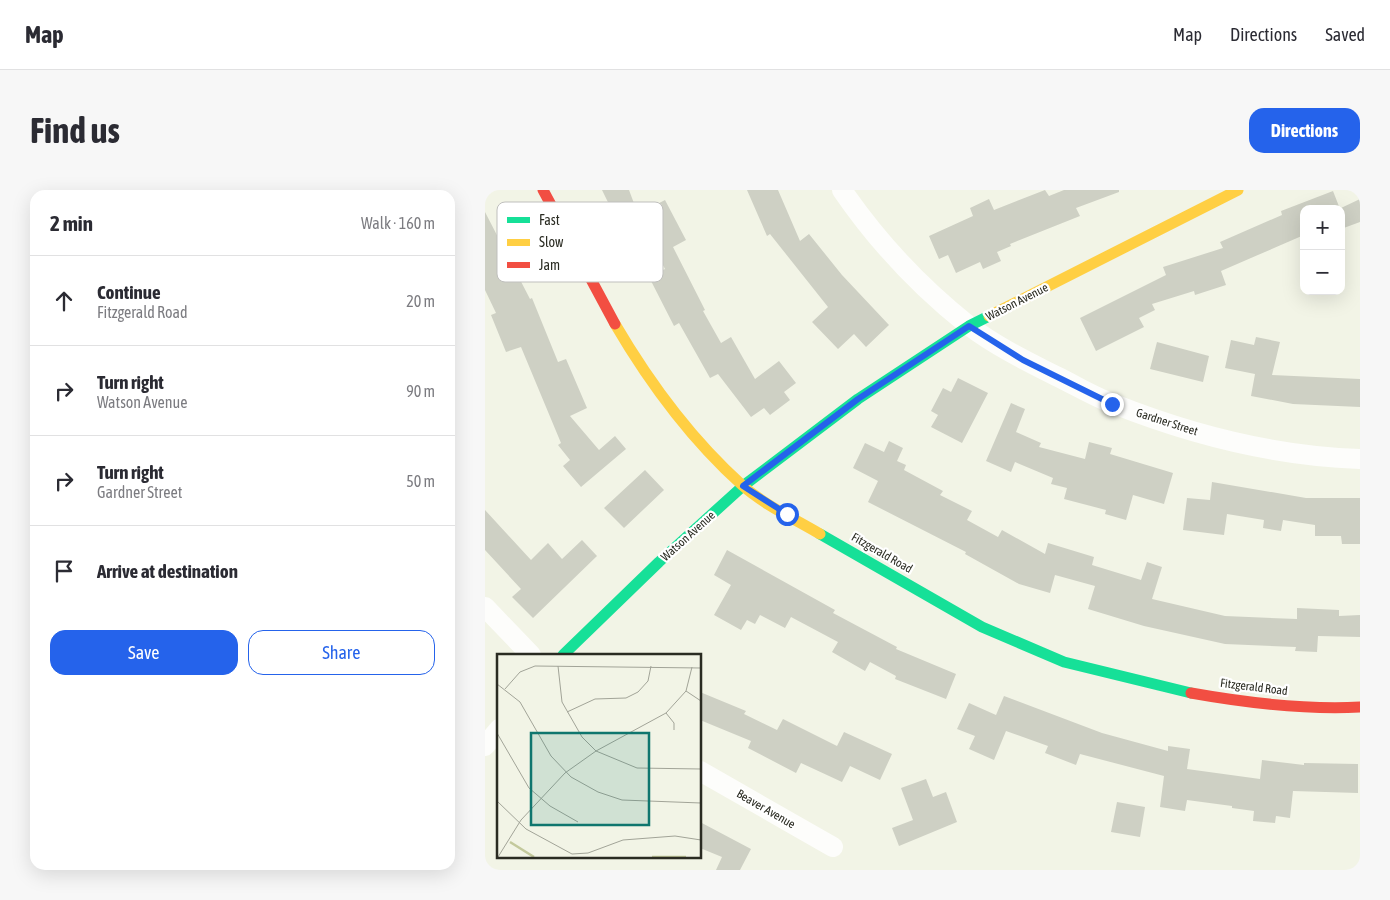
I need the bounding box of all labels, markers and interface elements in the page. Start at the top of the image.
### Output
text: Map [25,21,64,48]
text: Map [1173,24,1202,45]
text: Directions [1230,24,1297,45]
text: Saved [1325,24,1365,45]
button: Directions [1249,108,1360,153]
text: Find us [30,110,120,150]
legend [497,202,663,282]
map controls [1300,205,1345,295]
button: + [1300,205,1345,250]
text: 2 min [50,211,93,235]
text: Fast [539,212,560,228]
text: Walk · 160 m [361,214,435,232]
text: Slow [539,234,564,250]
button: − [1300,250,1345,295]
text: Jam [539,257,560,273]
street label: Watson Avenue [984,280,1050,324]
text: Continue [97,281,161,303]
icon: ahead [50,287,78,315]
text: 20 m [406,292,435,310]
text: Fitzgerald Road [97,303,188,321]
text: Turn right [97,371,164,393]
icon: right [50,377,78,405]
text: 90 m [406,382,435,400]
text: Watson Avenue [97,393,188,411]
route end [1101,393,1124,416]
street label: Gardner Street [1134,405,1200,439]
text: Turn right [97,461,164,483]
icon: right [50,467,78,495]
text: 50 m [406,472,435,490]
text: Gardner Street [97,483,182,501]
route start [776,503,799,526]
street label: Watson Avenue [658,508,718,564]
street label: Fitzgerald Road [849,530,915,576]
icon: arrive [50,557,78,585]
text: Arrive at destination [97,560,238,582]
button: Save [50,630,238,675]
button: Share [248,630,435,675]
inset map [497,654,701,858]
street label: Fitzgerald Road [1219,676,1289,698]
street label: Beaver Avenue [734,787,798,831]

